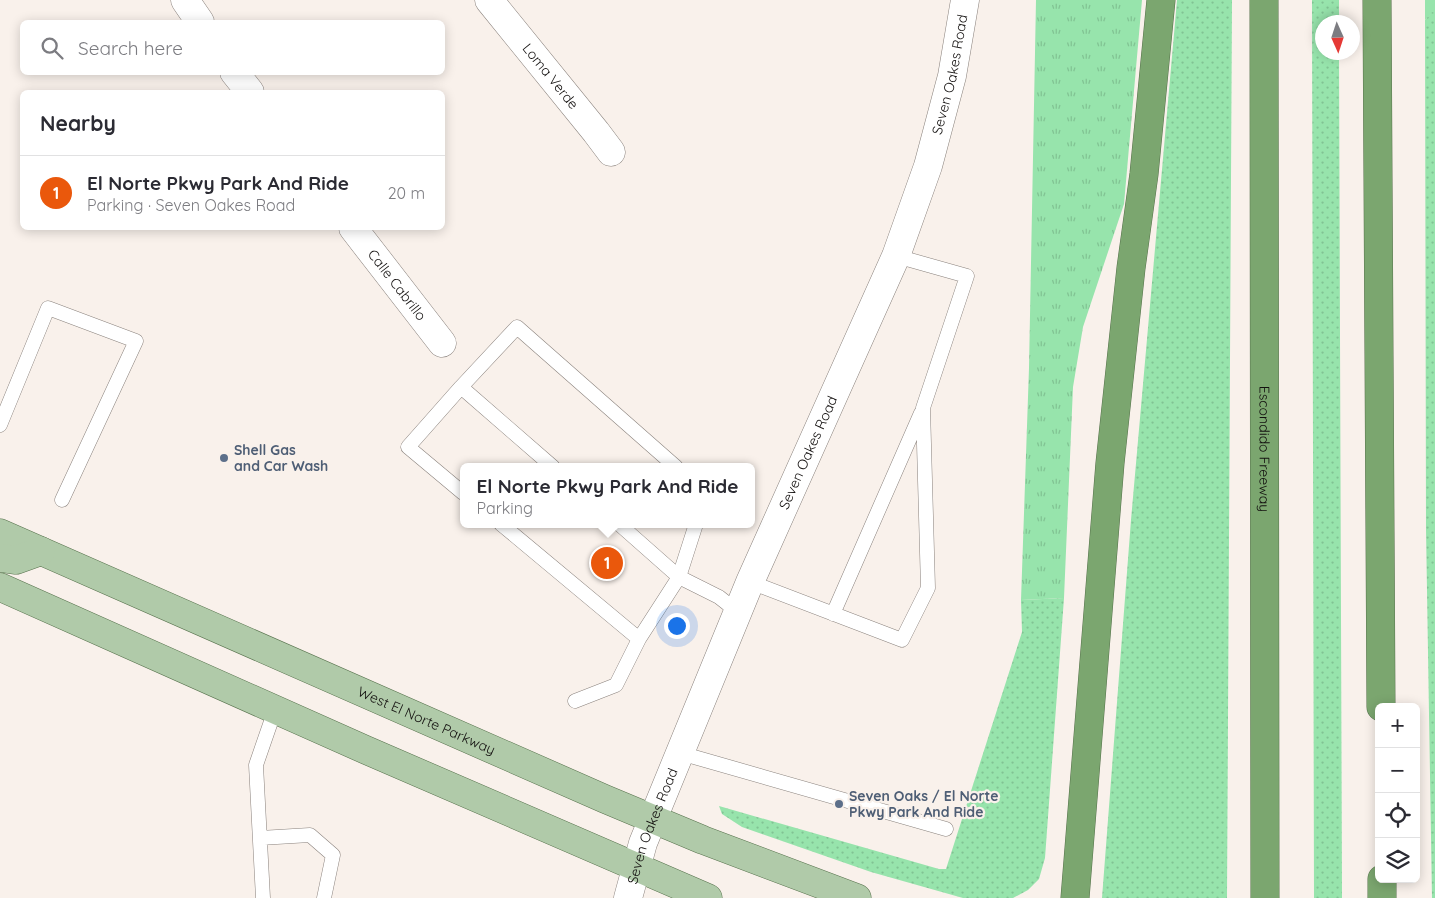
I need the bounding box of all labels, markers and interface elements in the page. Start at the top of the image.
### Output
street label: Seven Oakes Road [928,13,971,136]
north arrow [1315,15,1360,60]
search box [20,20,445,75]
icon: search [38,34,66,62]
text: Search here [78,36,183,60]
street label: Loma Verde [519,40,583,113]
text: Nearby [40,110,116,136]
text: El Norte Pkwy Park And Ride [87,171,349,195]
text: 1 [53,183,59,203]
text: 20 m [388,183,425,203]
text: Parking · Seven Oakes Road [87,195,295,215]
street label: Calle Cabrillo [364,246,430,324]
street label: Escondido Freeway [1255,386,1274,512]
street label: Seven Oakes Road [775,393,841,512]
place label: Shell Gas and Car Wash [234,441,328,475]
marker: Shell Gas and Car Wash [218,452,230,464]
popup [460,463,755,528]
text: El Norte Pkwy Park And Ride [477,474,739,498]
text: Parking [477,498,533,518]
pin: 1 [591,544,623,582]
your location [664,613,690,639]
street label: West El Norte Parkway [355,682,498,759]
map controls [1375,703,1420,883]
button: + [1375,703,1420,748]
button: − [1375,748,1420,793]
street label: Seven Oakes Road [623,765,682,886]
place label: Seven Oaks / El Norte Pkwy Park And Ride [849,787,998,821]
button: locate [1375,793,1420,838]
marker: Seven Oaks / El Norte Pkwy Park And Ride [833,798,845,810]
button: layers [1375,838,1420,883]

